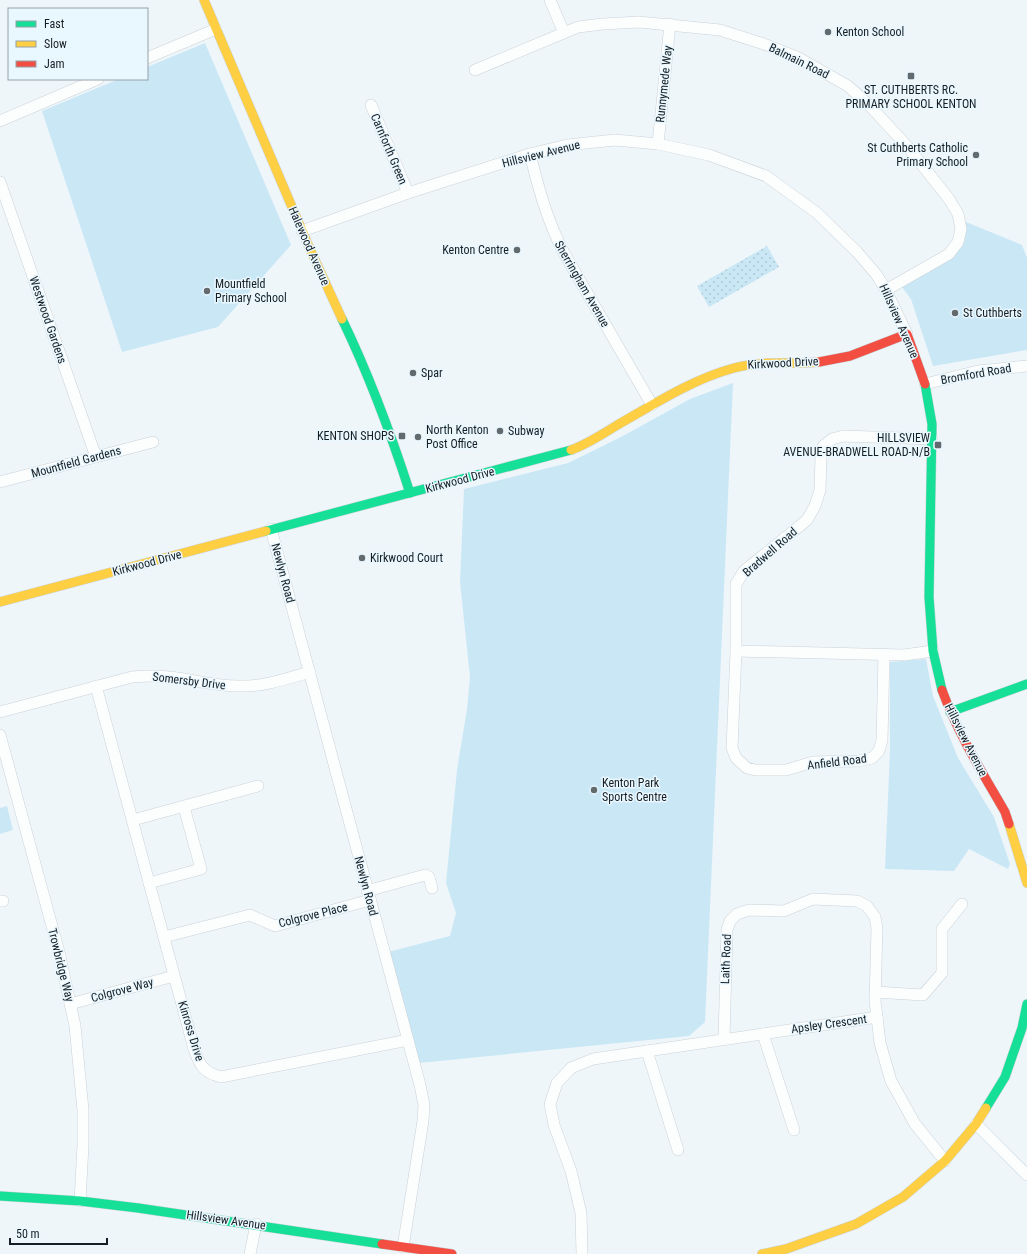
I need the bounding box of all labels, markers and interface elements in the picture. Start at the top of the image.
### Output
legend [8,8,148,80]
text: Fast [44,17,65,31]
place label: Kenton School [836,25,904,39]
marker: Kenton School [823,27,833,37]
text: Slow [44,37,67,51]
street label: Balmain Road [767,40,831,82]
street label: Runnymede Way [653,45,675,123]
text: Jam [44,57,65,71]
marker: ST. CUTHBERTS RC. PRIMARY SCHOOL KENTON [906,71,916,81]
place label: ST. CUTHBERTS RC. PRIMARY SCHOOL KENTON [845,83,977,111]
street label: Carnforth Green [368,111,410,187]
street label: Hillsview Avenue [501,137,582,170]
place label: St Cuthberts Catholic Primary School [867,141,968,169]
marker: St Cuthberts Catholic Primary School [971,150,981,160]
street label: Halewood Avenue [285,204,333,288]
street label: Sherringham Avenue [552,238,613,330]
place label: Kenton Centre [442,243,509,257]
marker: Kenton Centre [512,245,522,255]
street label: Westwood Gardens [27,275,69,365]
place label: Mountfield Primary School [215,277,287,305]
street label: Hillsview Avenue [876,282,922,361]
marker: Mountfield Primary School [202,286,212,296]
place label: St Cuthberts [963,306,1022,320]
marker: St Cuthberts [950,308,960,318]
street label: Kirkwood Drive [747,354,819,372]
street label: Bromford Road [940,361,1012,387]
place label: Spar [421,366,443,380]
marker: Spar [408,368,418,378]
place label: North Kenton Post Office [426,423,489,451]
place label: Subway [508,424,544,438]
marker: Subway [495,426,505,436]
place label: KENTON SHOPS [317,429,394,443]
marker: KENTON SHOPS [397,431,407,441]
place label: HILLSVIEW AVENUE-BRADWELL ROAD-N/B [783,431,930,459]
marker: North Kenton Post Office [413,432,423,442]
marker: HILLSVIEW AVENUE-BRADWELL ROAD-N/B [933,440,943,450]
street label: Mountfield Gardens [30,443,122,481]
street label: Kirkwood Drive [424,464,496,496]
street label: Bradwell Road [740,525,800,579]
street label: Newlyn Road [268,542,298,604]
street label: Kirkwood Drive [111,547,183,579]
place label: Kirkwood Court [370,551,443,565]
marker: Kirkwood Court [357,553,367,563]
street label: Somersby Drive [152,670,227,692]
street label: Hillsview Avenue [942,701,991,779]
street label: Anfield Road [806,751,868,773]
place label: Kenton Park Sports Centre [602,776,667,804]
marker: Kenton Park Sports Centre [589,785,599,795]
street label: Newlyn Road [351,855,381,917]
street label: Colgrove Place [277,900,349,930]
street label: Trowbridge Way [45,927,77,1003]
street label: Laith Road [718,934,734,984]
street label: Colgrove Way [89,975,155,1005]
street label: Kinross Drive [175,999,207,1063]
street label: Apsley Crescent [790,1012,868,1036]
street label: Hillsview Avenue [186,1208,267,1233]
scale bar [10,1220,107,1246]
text: 50 m [16,1227,40,1241]

